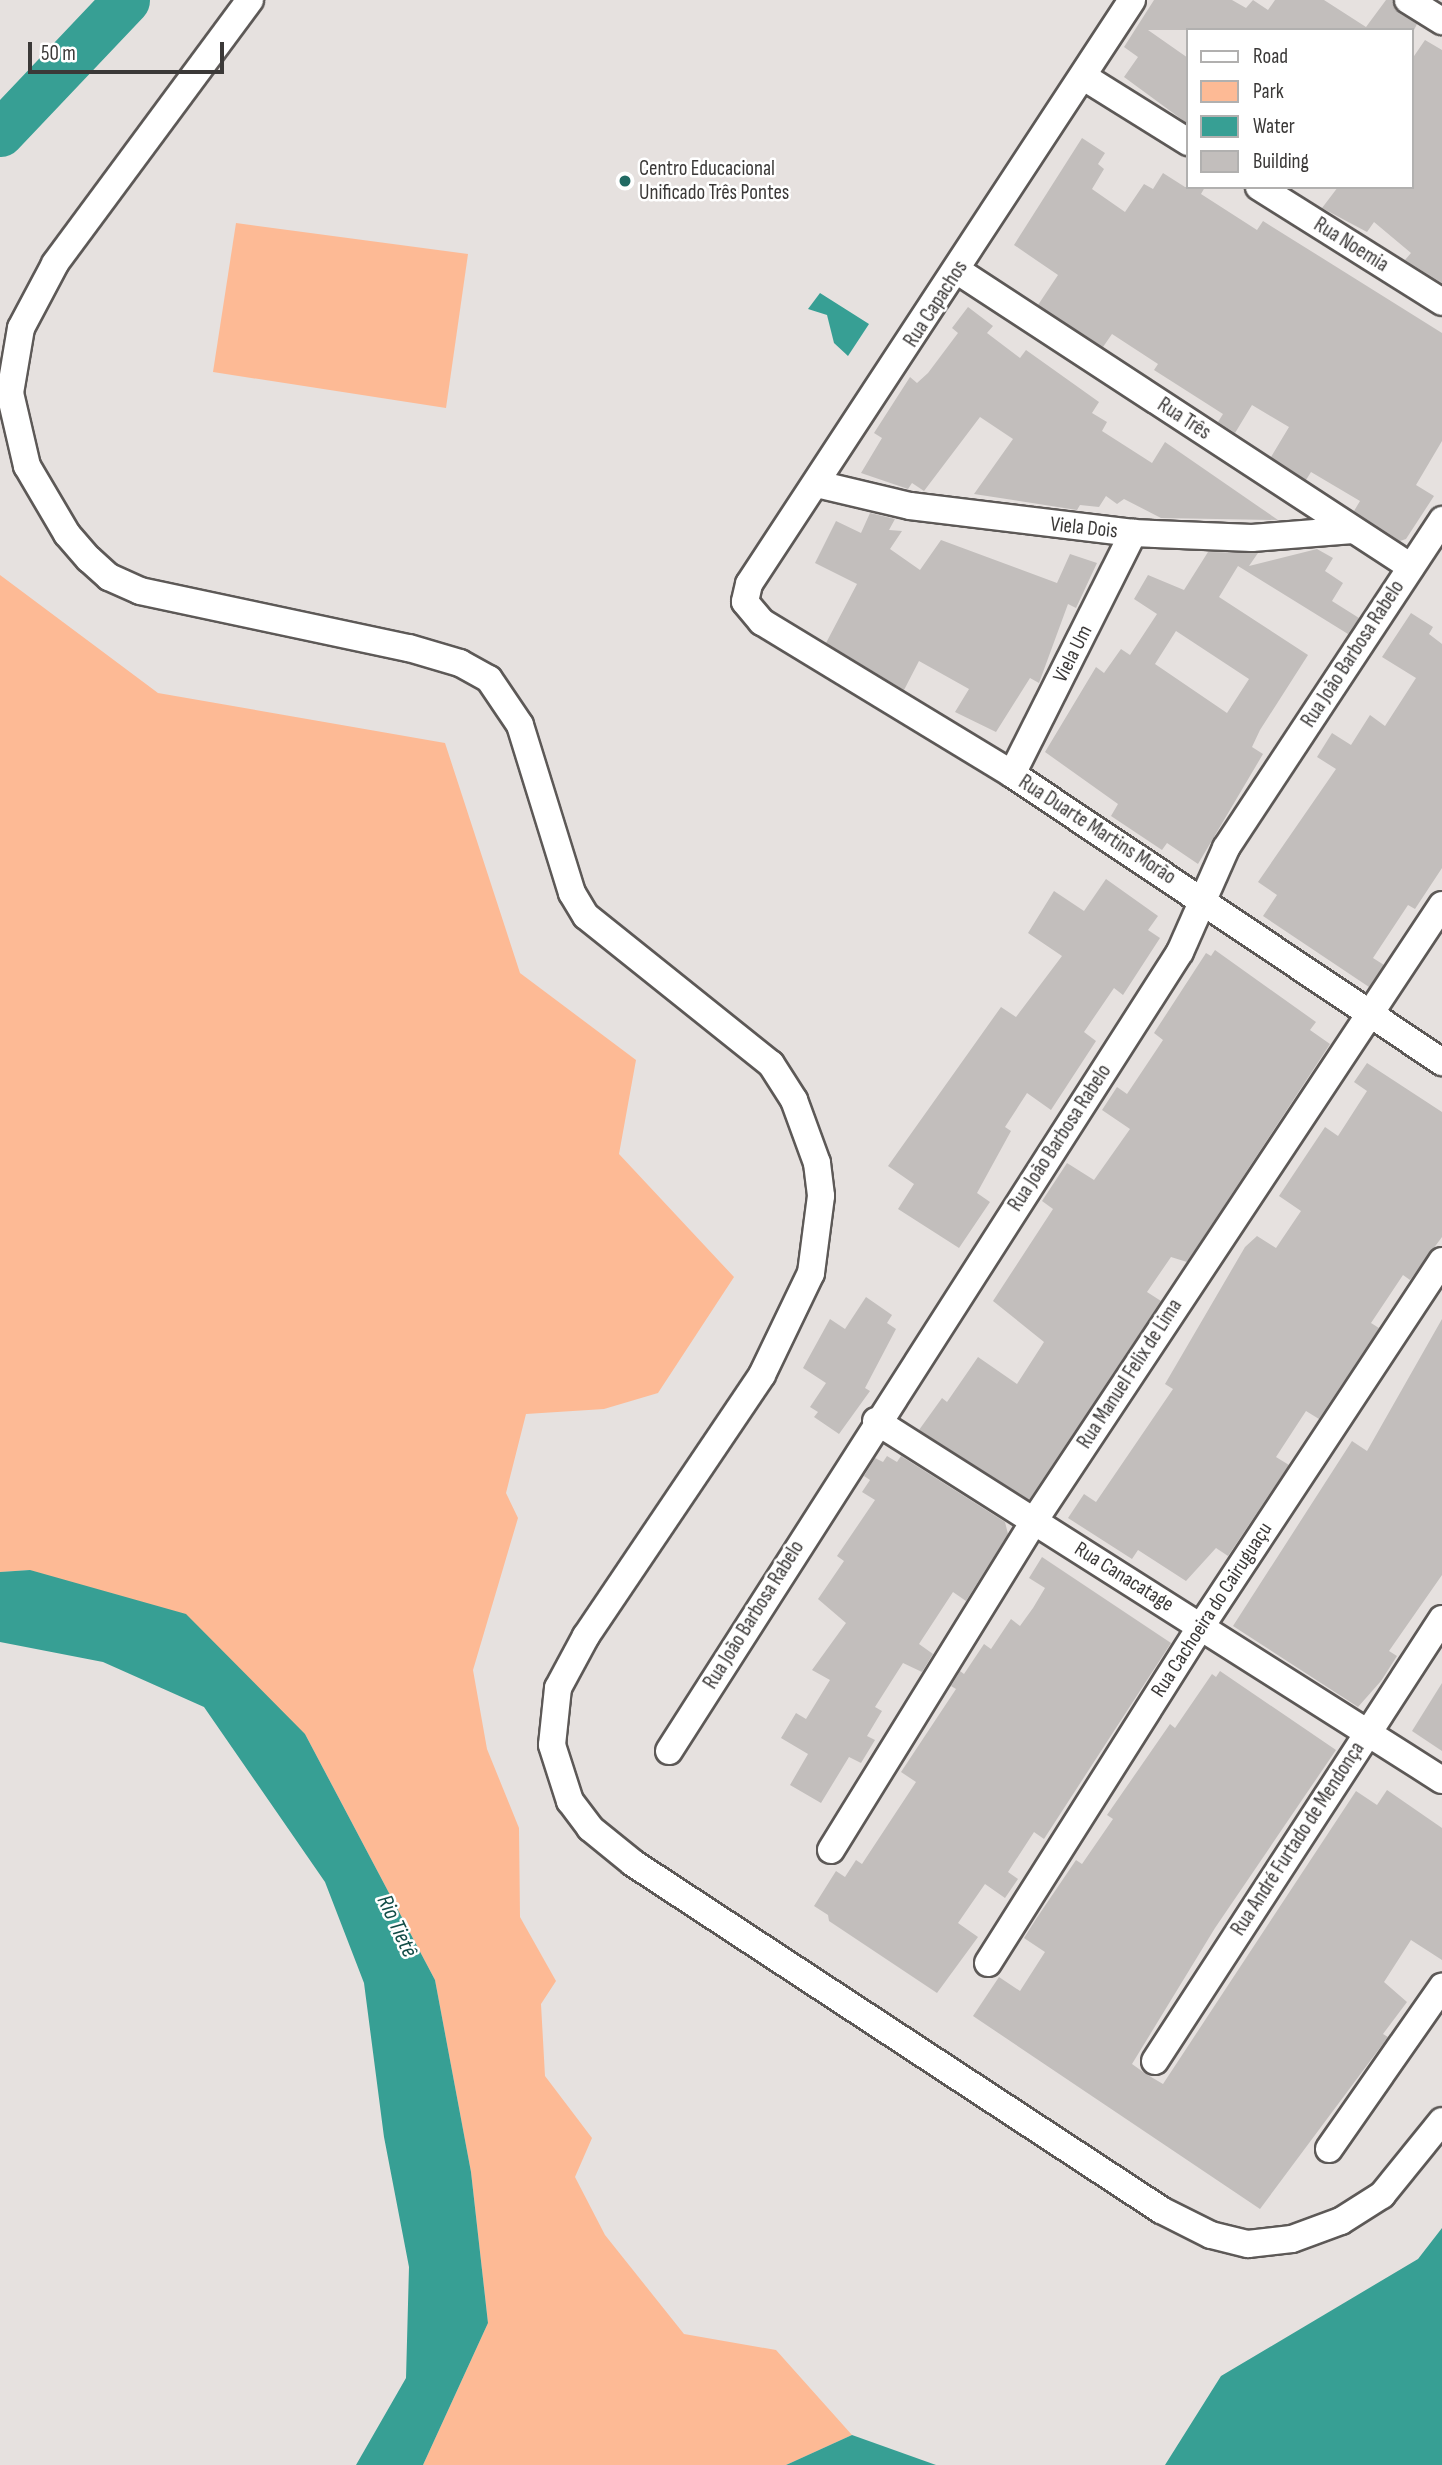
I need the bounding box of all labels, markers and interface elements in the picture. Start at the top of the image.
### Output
scale bar [32,28,228,72]
legend [1186,28,1414,189]
text: 50 m [41,41,76,66]
text: Road [1253,44,1288,69]
text: Park [1253,79,1284,104]
text: Water [1253,114,1295,139]
text: Building [1253,149,1309,174]
place label: Centro Educacional Unificado Três Pontes [639,156,789,206]
marker: Centro Educacional Unificado Três Pontes [617,173,633,189]
street label: Rua Noemia [1309,212,1393,278]
street label: Rua Capachos [899,256,973,352]
street label: Rua Três [1153,392,1215,446]
street label: Viela Dois [1049,512,1119,544]
street label: Rua João Barbosa Rabelo [1296,576,1410,732]
street label: Viela Um [1048,621,1098,687]
street label: Rua Duarte Martins Morão [1014,770,1180,890]
street label: Rua João Barbosa Rabelo [1003,1060,1117,1216]
street label: Rua Manuel Felix de Lima [1072,1294,1188,1454]
street label: Rua Cachoeira do Cairuguaçu [1146,1518,1278,1702]
street label: Rua João Barbosa Rabelo [698,1536,810,1694]
street label: Rua Canacatage [1070,1537,1178,1617]
street label: Rua André Furtado de Mendonça [1226,1737,1370,1941]
water label: Rio Tietê [371,1890,423,1962]

